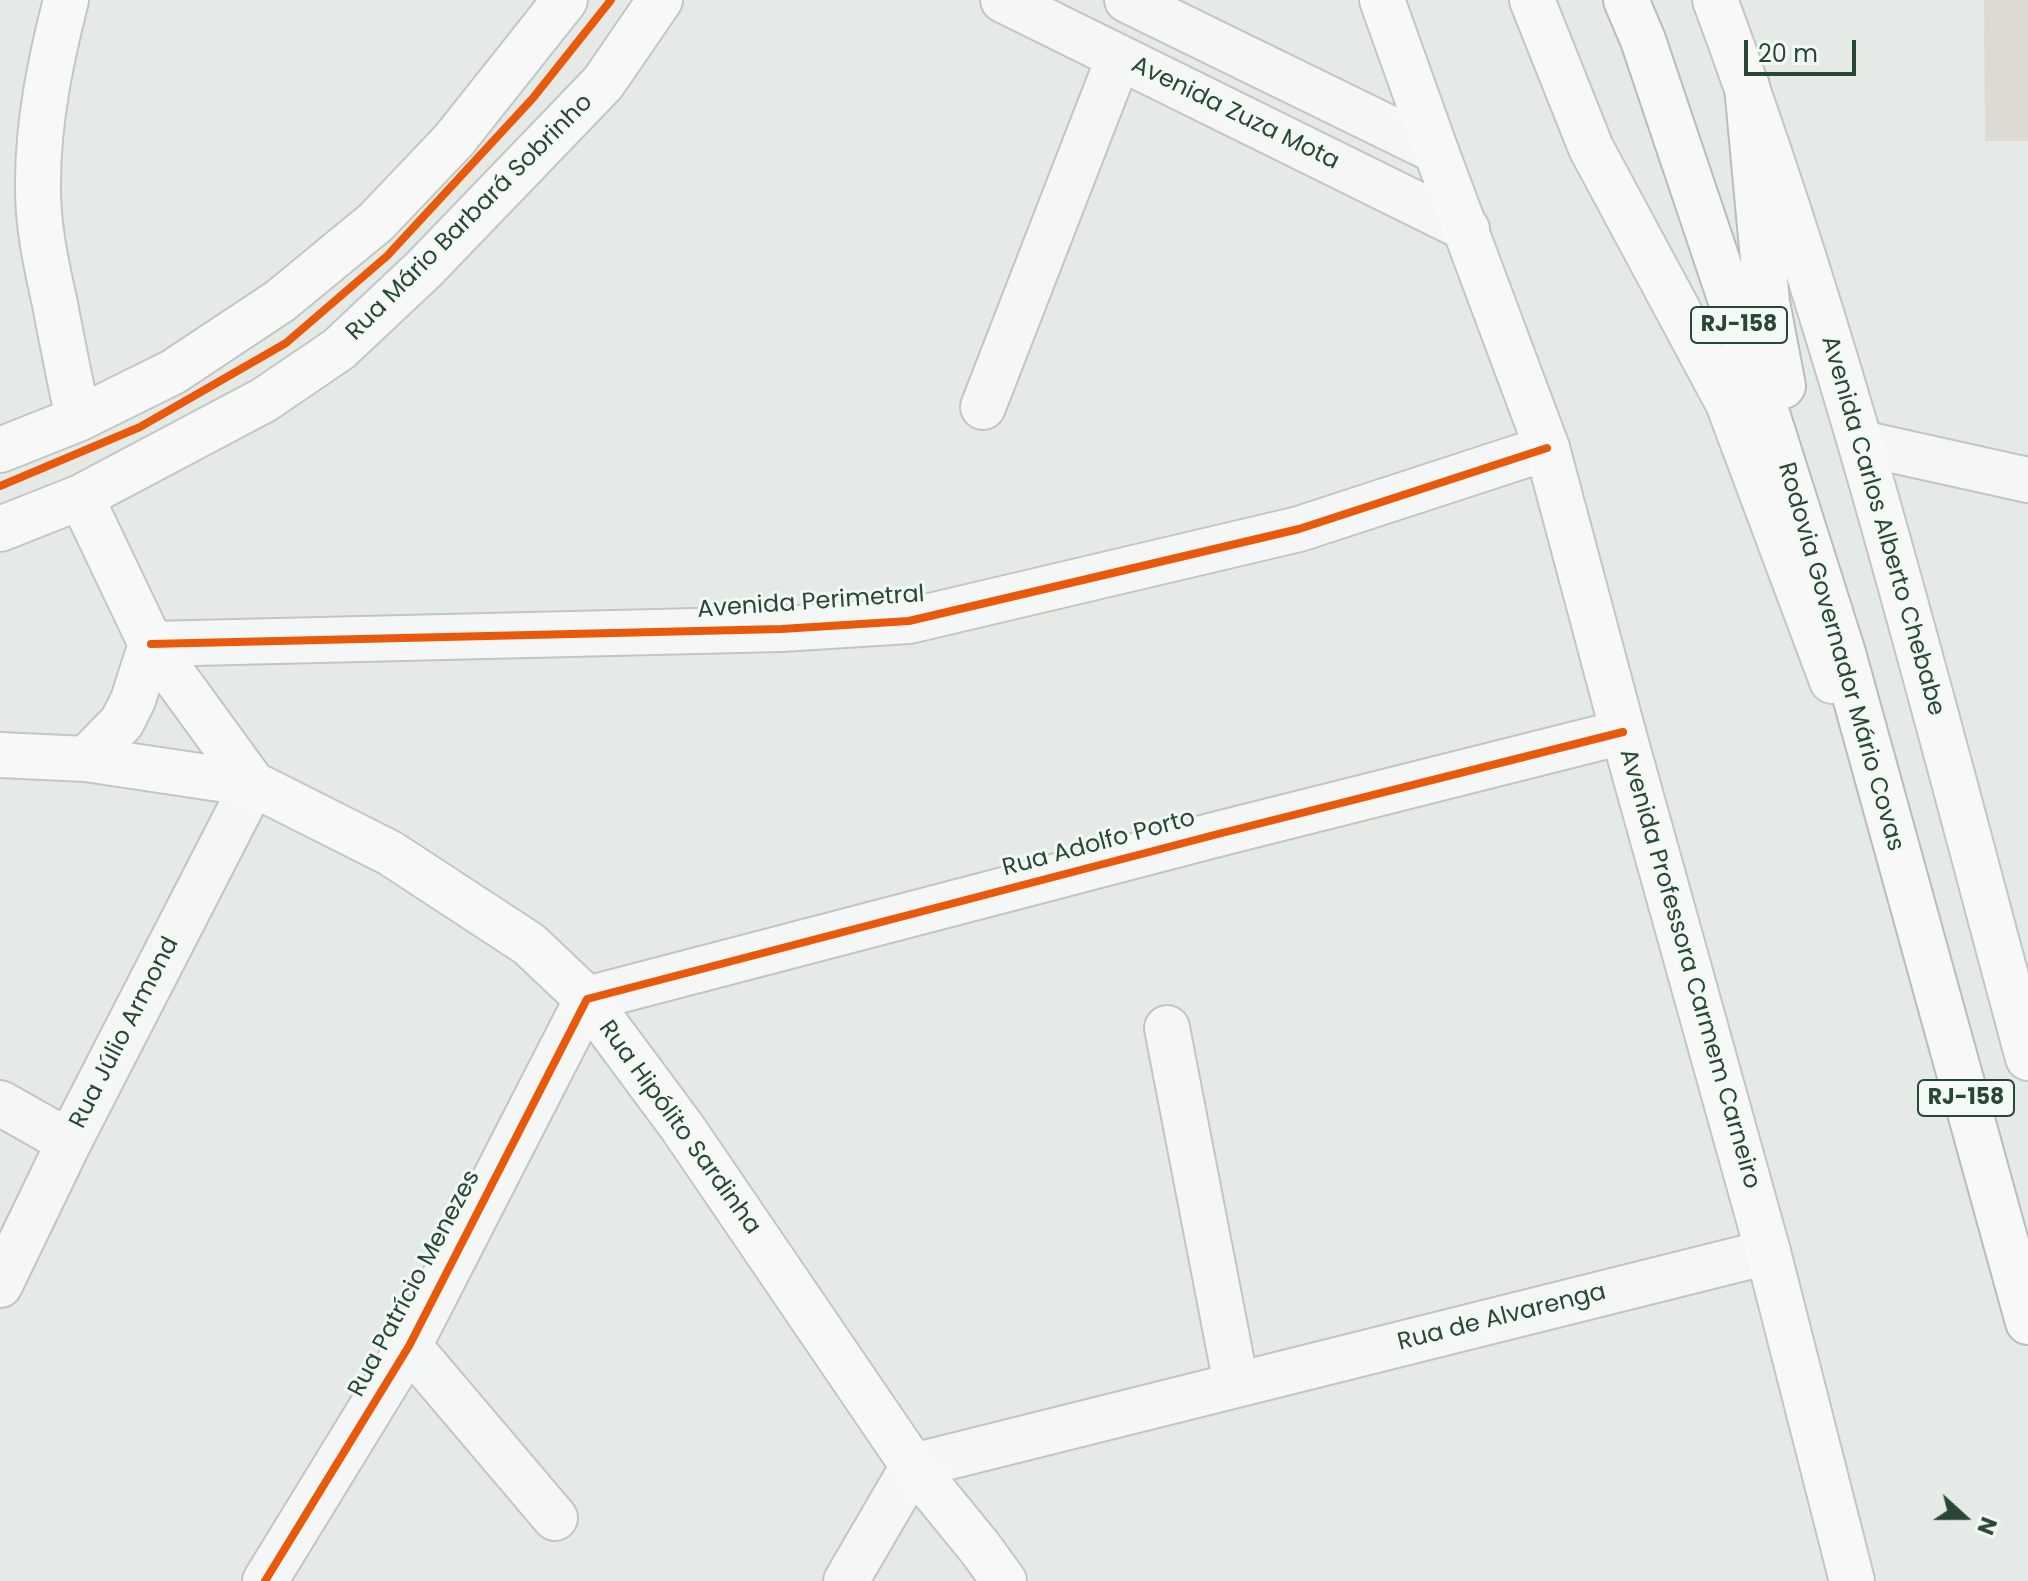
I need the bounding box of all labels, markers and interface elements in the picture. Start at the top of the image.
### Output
scale bar [1748,24,1860,74]
text: 20 m [1758,37,1818,70]
street label: Avenida Zuza Mota [1126,51,1344,177]
street label: Rua Mário Barbará Sobrinho [341,89,599,347]
road number: RJ-158 [1691,307,1787,343]
street label: Avenida Carlos Alberto Chebabe [1814,333,1950,719]
street label: Rodovia Governador Mário Covas [1771,459,1909,855]
street label: Avenida Perimetral [696,581,926,625]
street label: Avenida Professora Carmem Carneiro [1612,746,1766,1192]
street label: Rua Adolfo Porto [1000,804,1198,884]
street label: Rua Júlio Armond [64,932,186,1134]
street label: Rua Hipólito Sardinha [592,1015,766,1241]
road number: RJ-158 [1918,1080,2014,1116]
street label: Rua Patrício Menezes [343,1166,487,1402]
street label: Rua de Alvarenga [1395,1278,1609,1358]
north arrow [1924,1477,2004,1557]
text: N [1969,1512,2004,1539]

